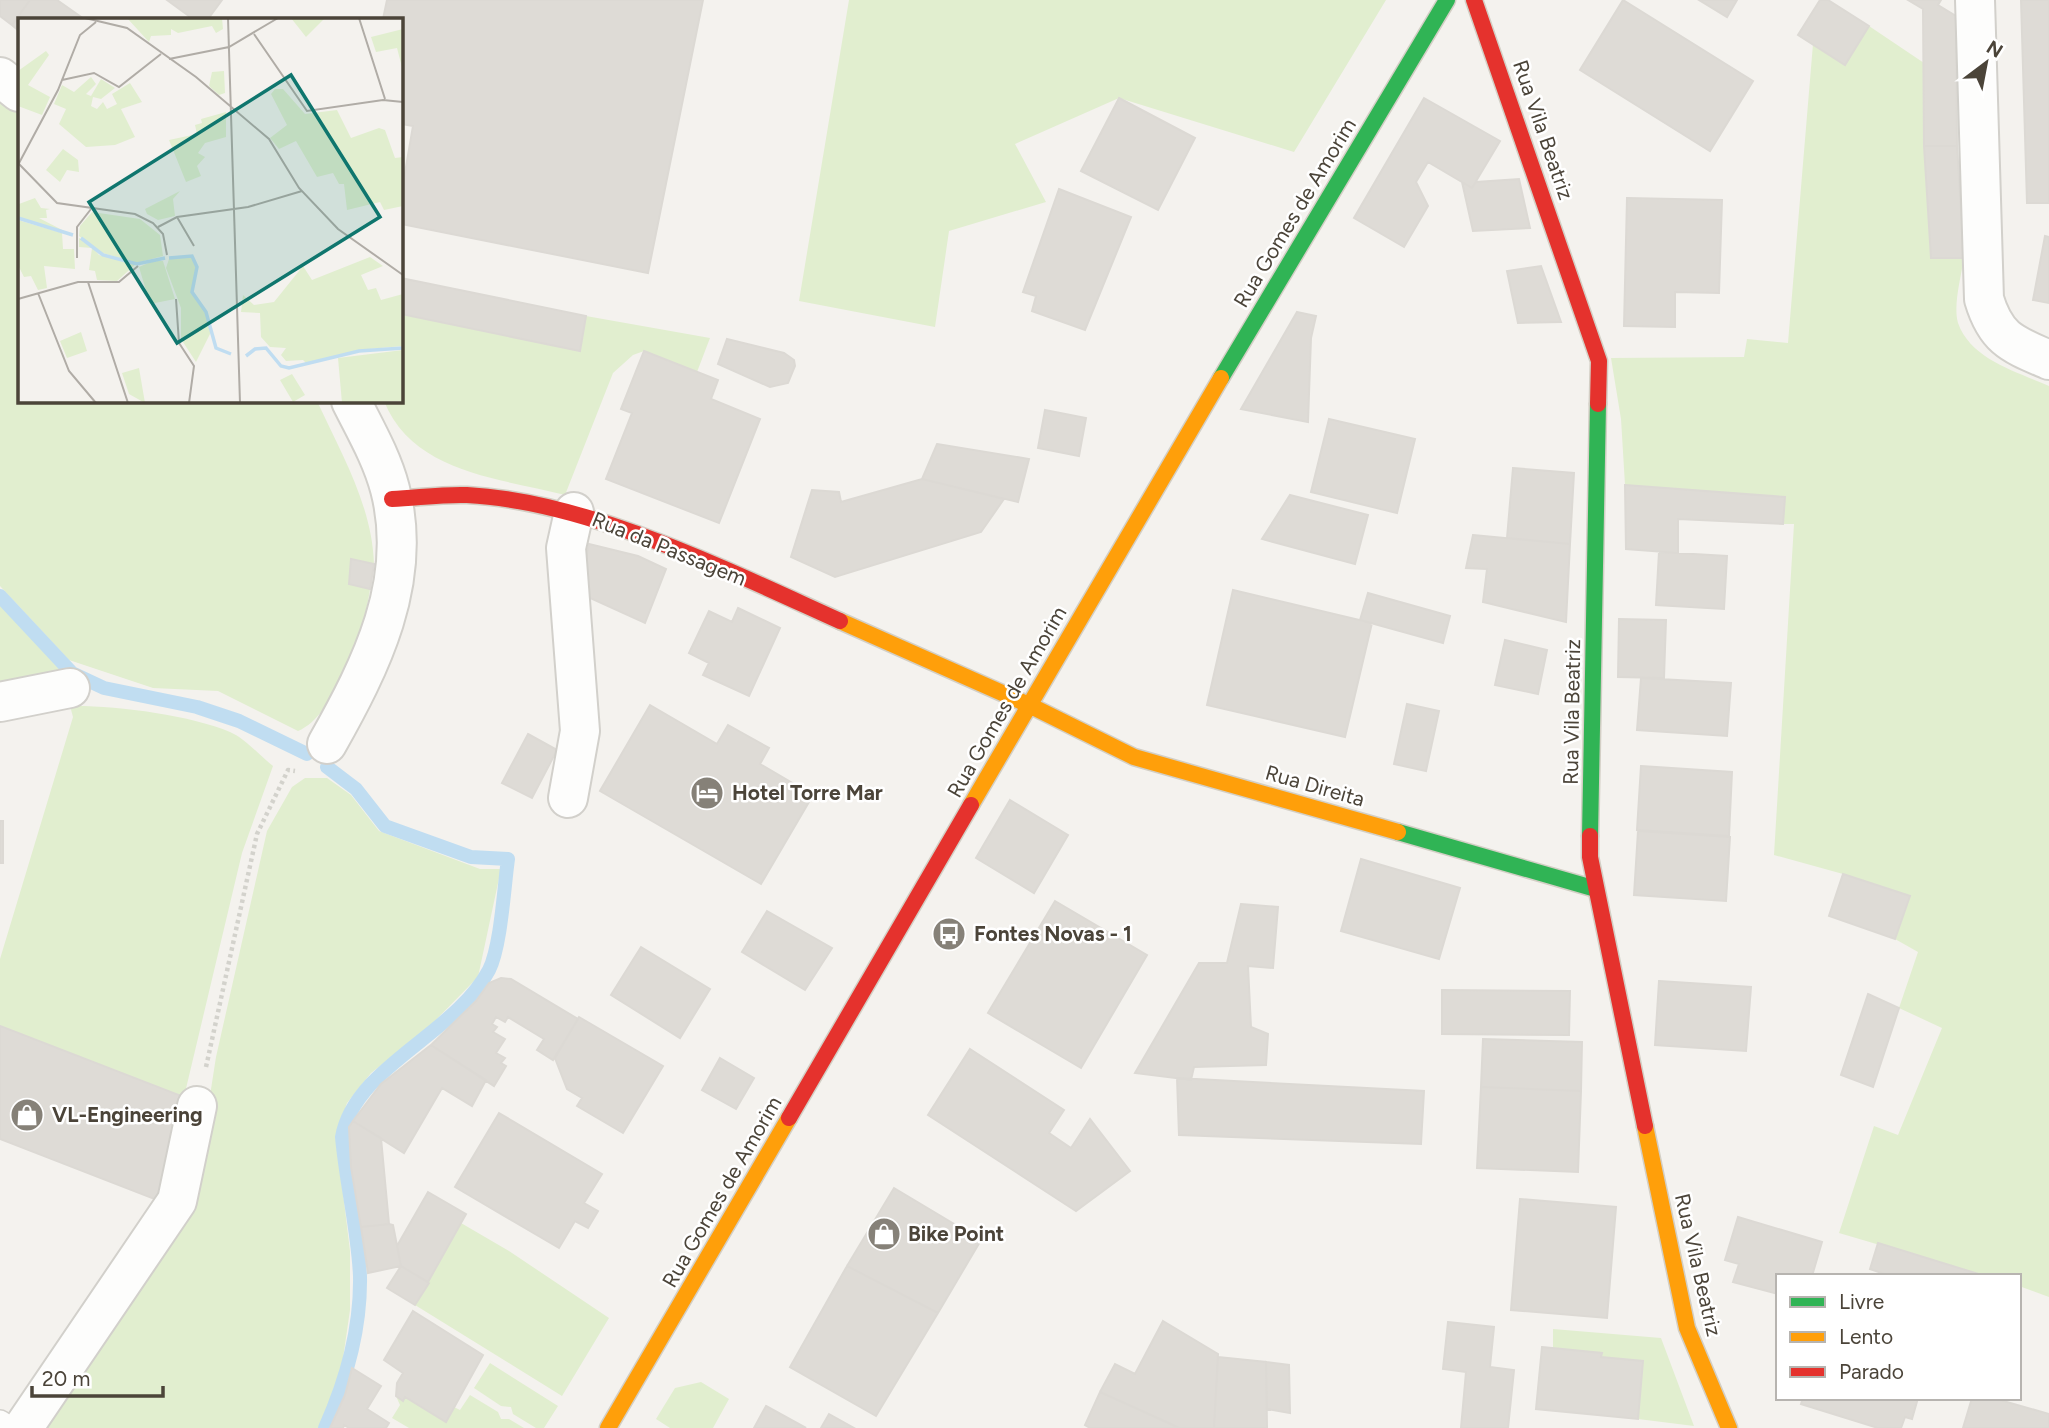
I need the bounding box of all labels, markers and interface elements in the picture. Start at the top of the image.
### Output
inset map [18,18,402,402]
north arrow [1951,28,2021,98]
text: N [1982,35,2007,63]
street label: Rua Vila Beatriz [1508,57,1579,203]
street label: Rua Gomes de Amorim [1228,114,1361,312]
street label: Rua da Passagem [589,506,750,591]
street label: Rua Gomes de Amorim [942,602,1071,802]
street label: Rua Vila Beatriz [1558,639,1585,785]
street label: Rua Direita [1263,759,1368,812]
hotel icon: Hotel Torre Mar [688,774,726,812]
place label: Hotel Torre Mar [732,780,883,805]
bus stop icon: Fontes Novas - 1 [930,915,968,953]
place label: Fontes Novas - 1 [974,921,1132,946]
street label: Rua Gomes de Amorim [657,1092,786,1292]
shop icon: VL-Engineering [8,1096,46,1134]
place label: VL-Engineering [52,1102,203,1127]
street label: Rua Vila Beatriz [1670,1191,1727,1339]
shop icon: Bike Point [865,1215,903,1253]
place label: Bike Point [908,1221,1004,1246]
legend [1776,1274,2021,1400]
text: Livre [1839,1289,1884,1314]
text: Lento [1839,1324,1893,1349]
scale bar [32,1354,163,1398]
text: Parado [1839,1359,1904,1384]
text: 20 m [42,1366,90,1391]

